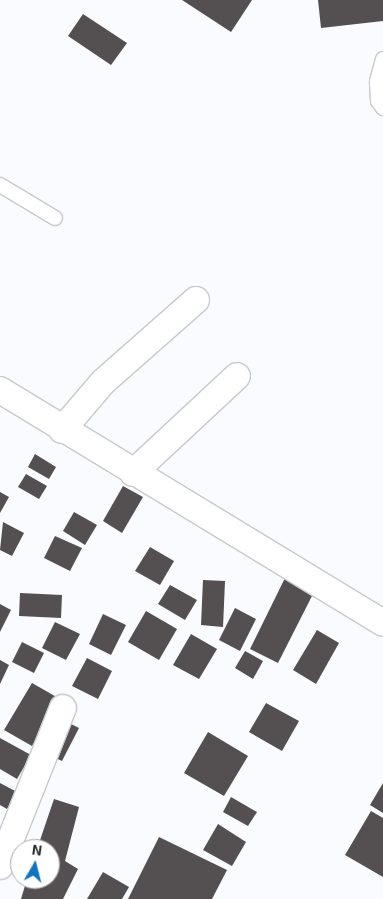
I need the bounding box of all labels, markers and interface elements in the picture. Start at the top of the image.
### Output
north arrow [10,839,60,889]
text: N [31,841,43,859]

